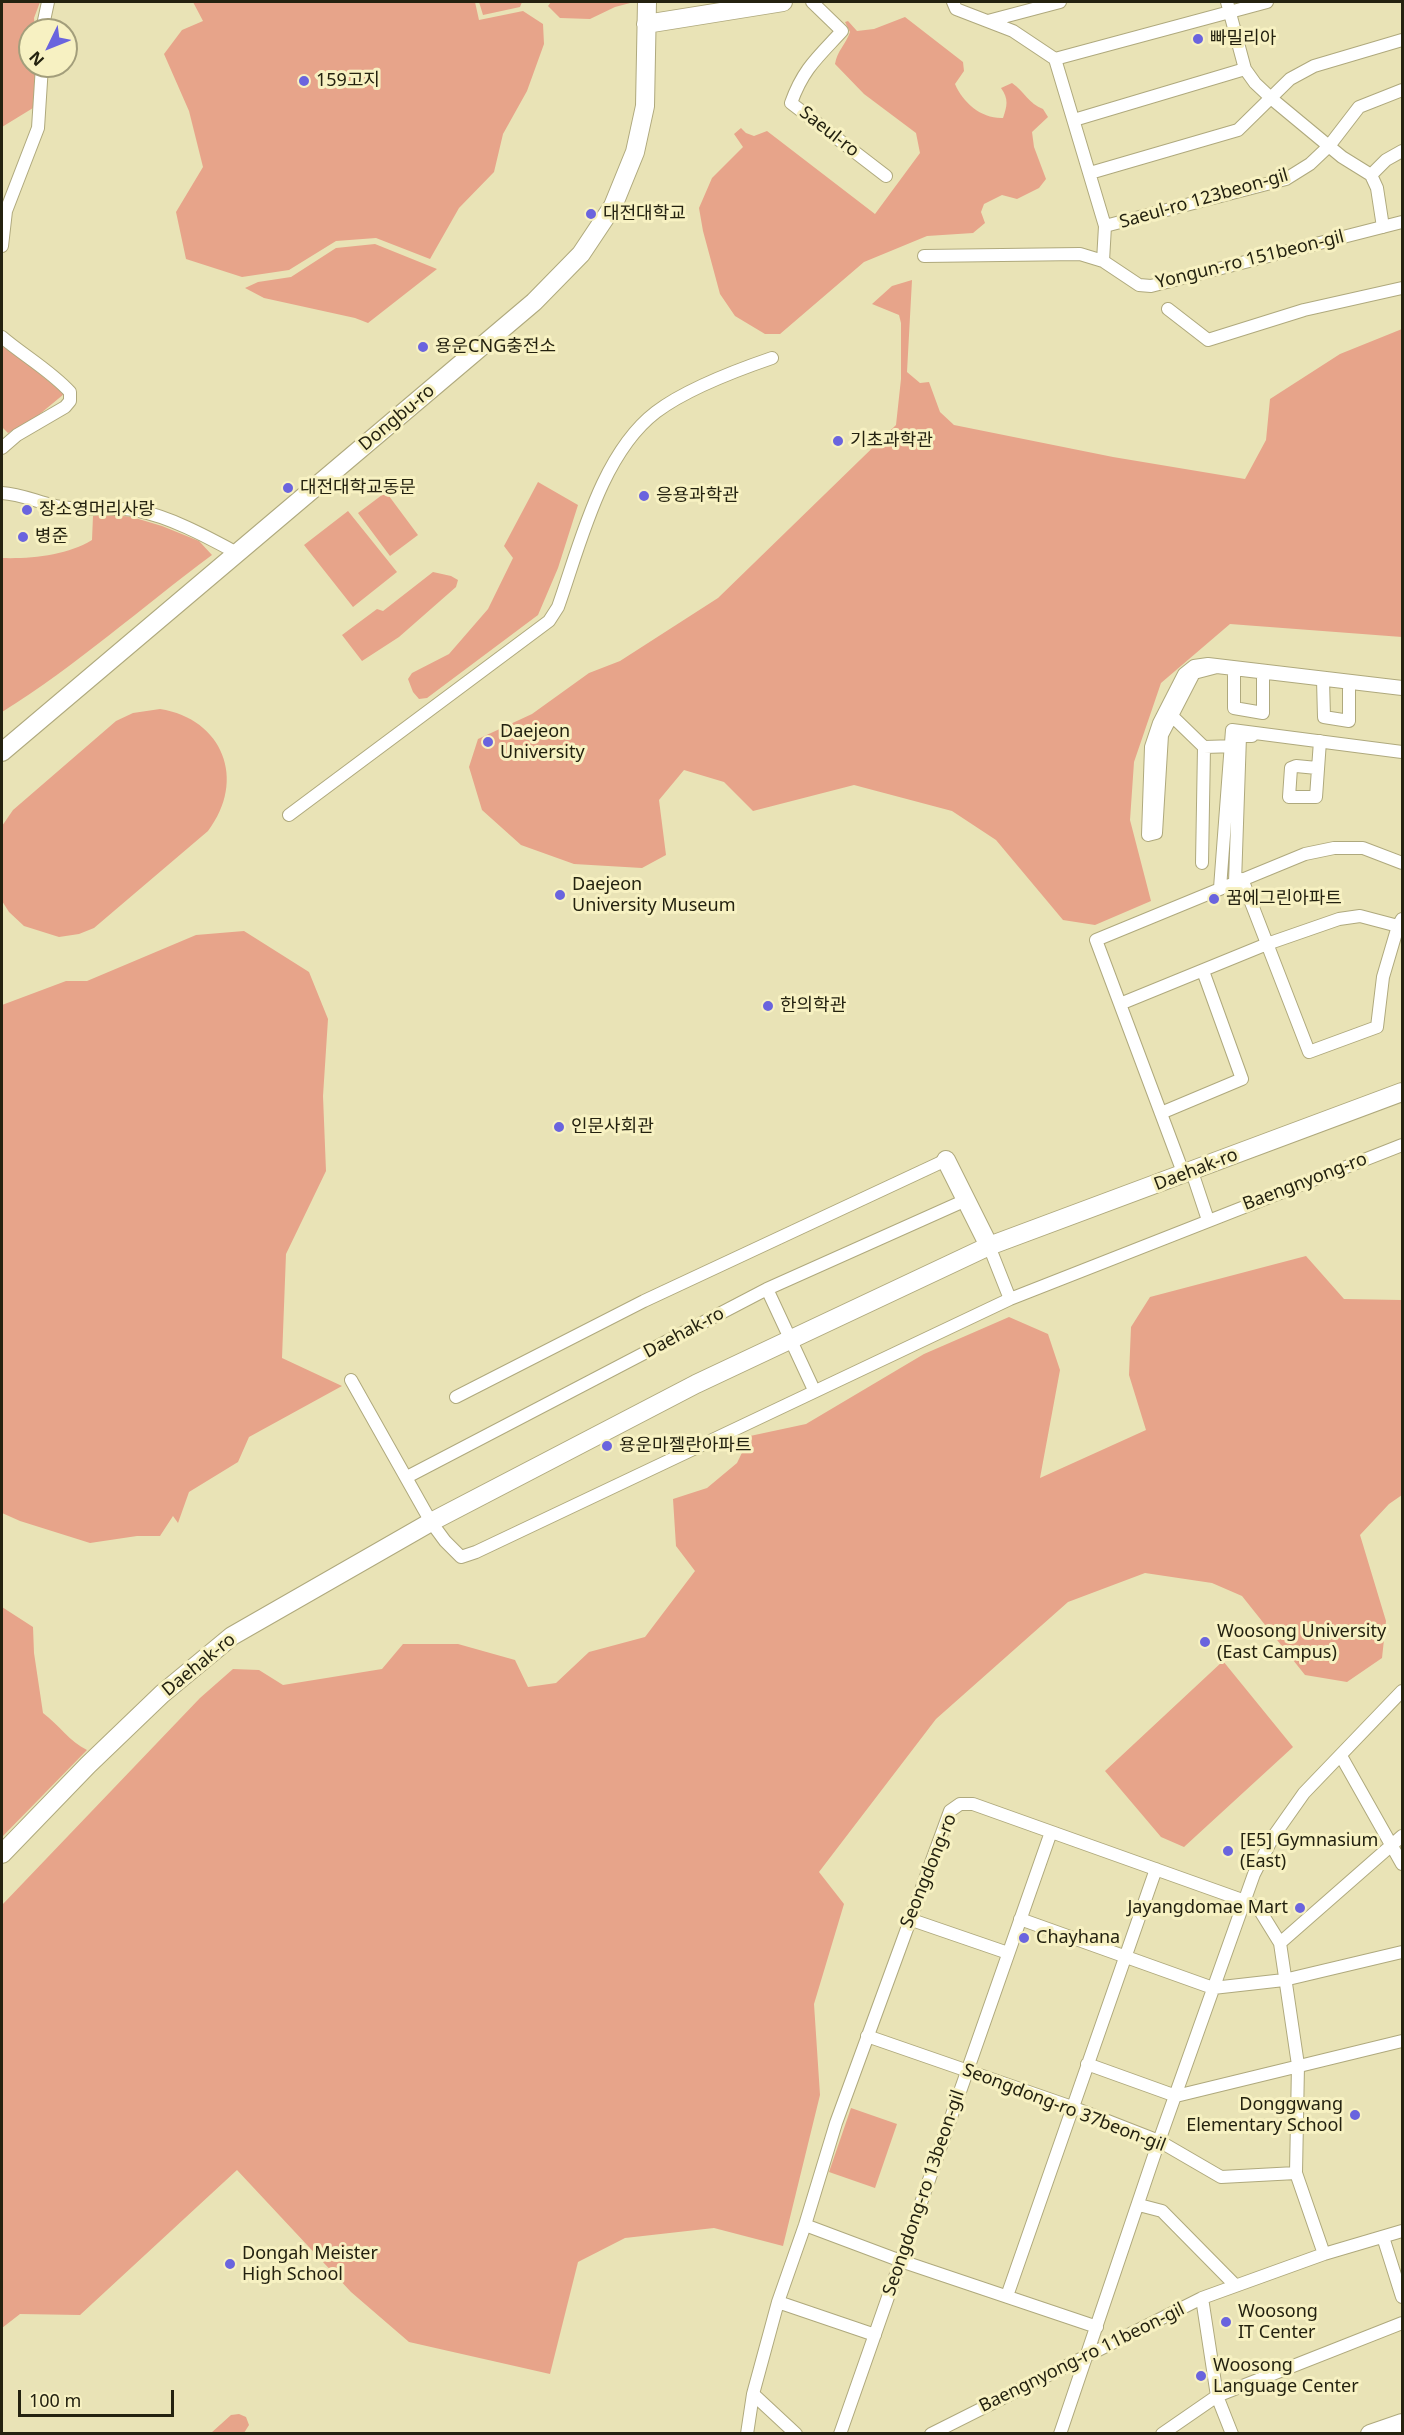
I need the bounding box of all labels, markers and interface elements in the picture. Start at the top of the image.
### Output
north arrow [18,18,78,78]
place label: 빠밀리아 [1210,28,1276,50]
marker: 빠밀리아 [1191,32,1205,46]
text: N [24,47,49,71]
place label: 159고지 [316,70,380,92]
marker: 159고지 [297,74,311,88]
street label: Saeul-ro [795,102,863,162]
street label: Saeul-ro 123beon-gil [1117,165,1291,233]
place label: 대전대학교 [603,203,686,225]
marker: 대전대학교 [584,207,598,221]
street label: Yongun-ro 151beon-gil [1154,226,1346,294]
place label: 용운CNG충전소 [435,336,556,358]
marker: 용운CNG충전소 [416,340,430,354]
street label: Dongbu-ro [355,380,439,456]
place label: 기초과학관 [850,430,933,452]
marker: 기초과학관 [831,434,845,448]
place label: 대전대학교동문 [300,477,416,499]
marker: 대전대학교동문 [281,481,295,495]
place label: 응용과학관 [656,485,739,507]
marker: 응용과학관 [637,489,651,503]
place label: 장소영머리사랑 [39,499,155,521]
marker: 장소영머리사랑 [20,503,34,517]
place label: 병준 [35,526,68,548]
marker: 병준 [16,530,30,544]
place label: Daejeon University [500,721,585,764]
marker: Daejeon University [481,735,495,749]
place label: Daejeon University Museum [572,874,735,916]
marker: Daejeon University Museum [553,888,567,902]
place label: 꿈에그린아파트 [1226,888,1342,910]
marker: 꿈에그린아파트 [1207,892,1221,906]
place label: 한의학관 [780,995,846,1017]
marker: 한의학관 [761,999,775,1013]
place label: 인문사회관 [571,1116,654,1138]
marker: 인문사회관 [552,1120,566,1134]
street label: Daehak-ro [1151,1144,1241,1196]
street label: Baengnyong-ro [1240,1148,1370,1216]
street label: Daehak-ro [640,1303,728,1363]
place label: 용운마젤란아파트 [619,1435,751,1457]
marker: 용운마젤란아파트 [600,1439,614,1453]
place label: Woosong University (East Campus) [1217,1621,1386,1664]
street label: Daehak-ro [158,1629,240,1701]
marker: Woosong University (East Campus) [1198,1635,1212,1649]
street label: Seongdong-ro [896,1811,962,1931]
place label: [E5] Gymnasium (East) [1240,1830,1378,1872]
marker: [E5] Gymnasium (East) [1221,1844,1235,1858]
place label: Jayangdomae Mart [1127,1897,1288,1919]
marker: Jayangdomae Mart [1293,1901,1307,1915]
place label: Chayhana [1036,1927,1120,1949]
marker: Chayhana [1017,1931,1031,1945]
street label: Seongdong-ro 37beon-gil [959,2059,1169,2157]
street label: Seongdong-ro 13beon-gil [879,2088,969,2298]
place label: Donggwang Elementary School [1186,2094,1343,2136]
marker: Donggwang Elementary School [1348,2108,1362,2122]
place label: Dongah Meister High School [242,2243,378,2286]
marker: Dongah Meister High School [223,2257,237,2271]
street label: Baengnyong-ro 11beon-gil [976,2299,1188,2417]
place label: Woosong IT Center [1238,2301,1318,2344]
marker: Woosong IT Center [1219,2315,1233,2329]
place label: Woosong Language Center [1213,2355,1359,2398]
marker: Woosong Language Center [1194,2369,1208,2383]
scale bar [21,2378,177,2416]
text: 100 m [29,2388,81,2412]

